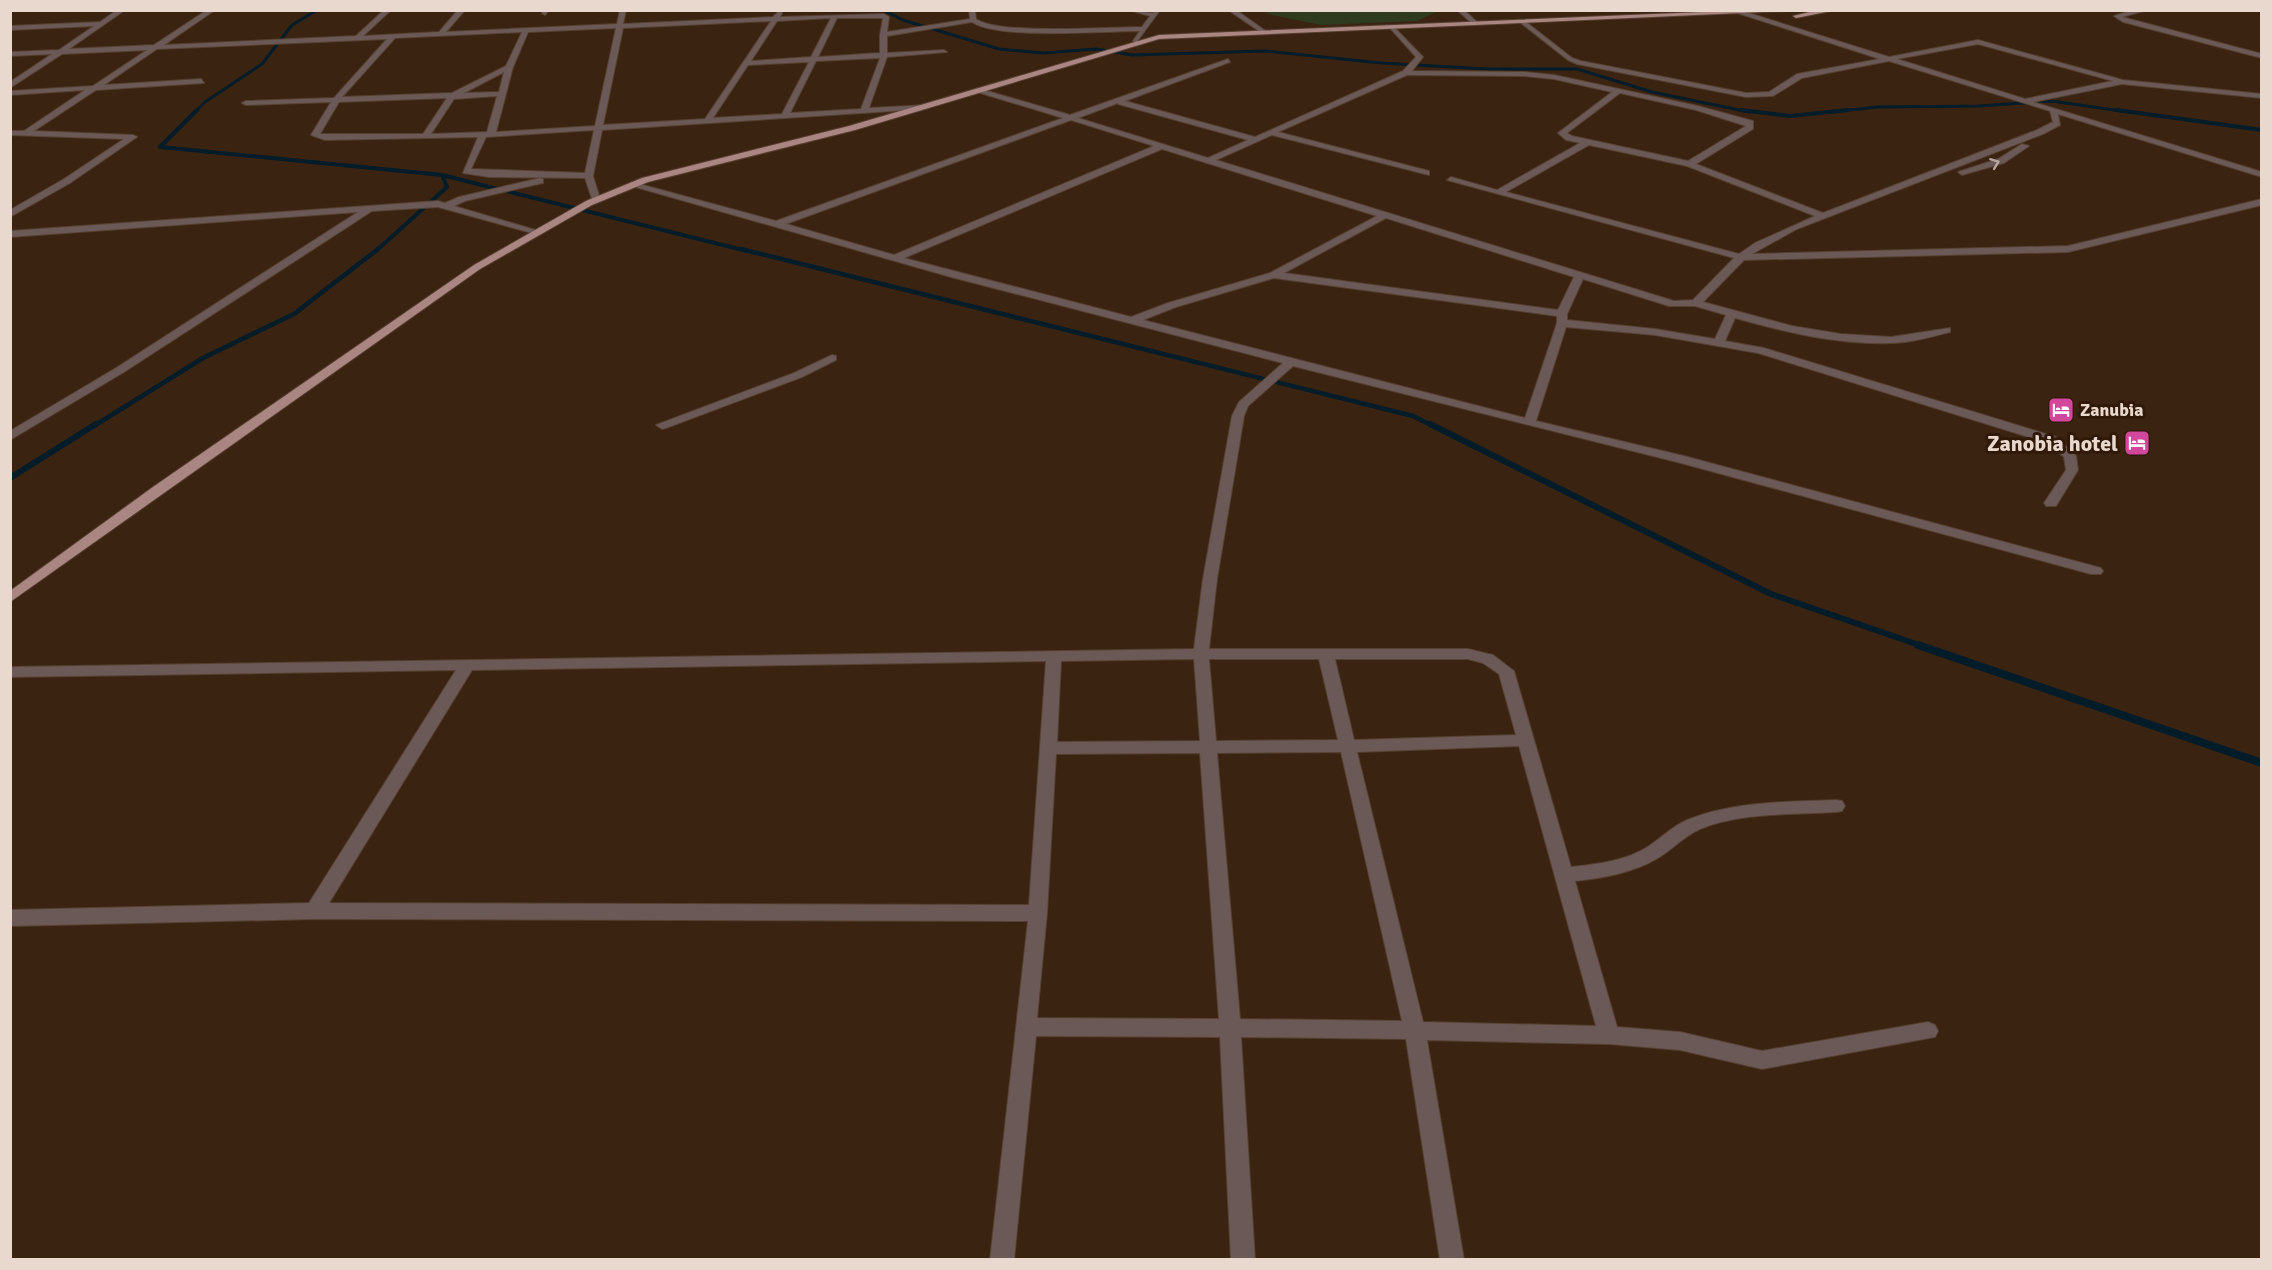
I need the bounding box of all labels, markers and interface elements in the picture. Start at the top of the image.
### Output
one-way arrow [1989,157,2000,170]
hotel icon: Zanubia [2046,395,2076,425]
place label: Zanubia [2080,399,2143,421]
hotel icon: Zanobia hotel [2122,428,2152,458]
place label: Zanobia hotel [1987,430,2118,457]

